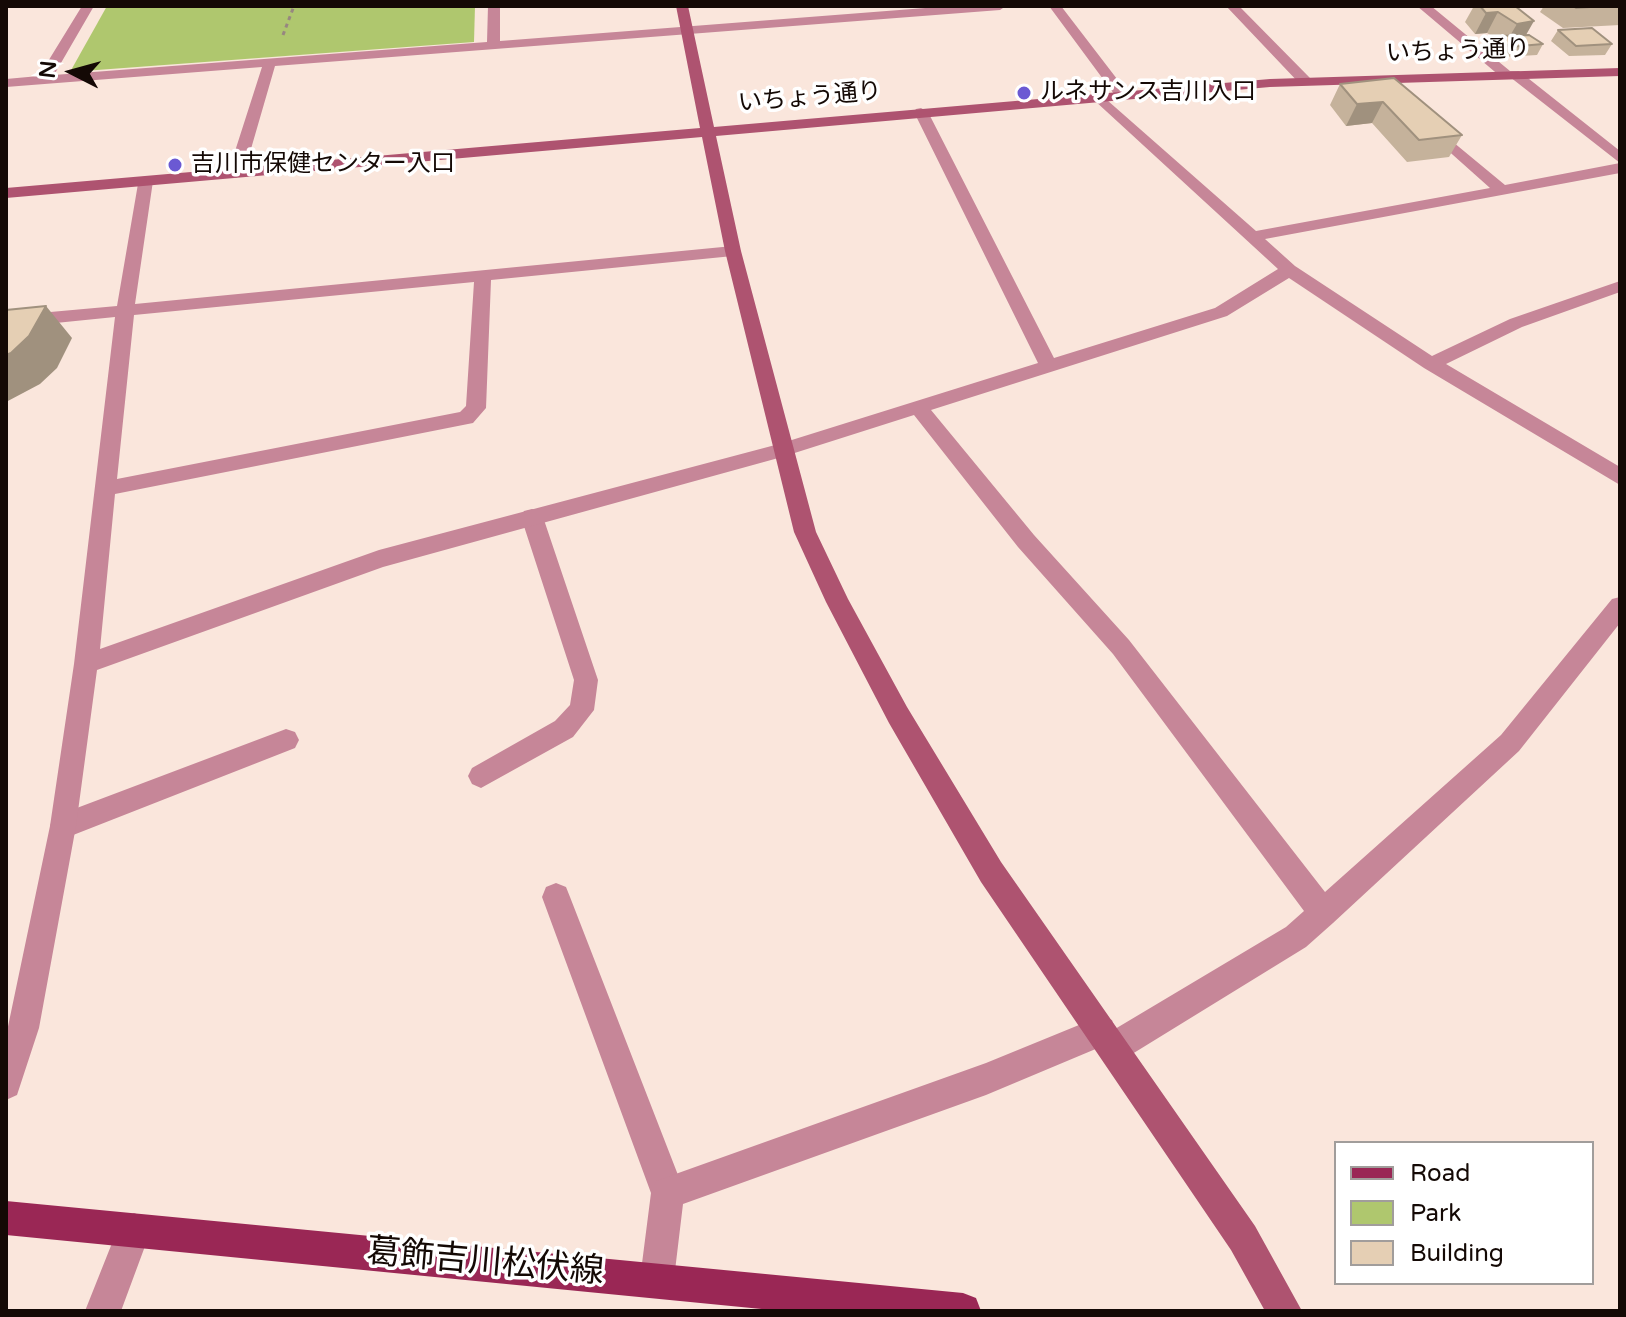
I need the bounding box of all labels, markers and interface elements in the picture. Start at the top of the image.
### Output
north arrow [32,32,112,112]
street label: いちょう通り [1386,35,1530,69]
text: N [34,59,62,80]
street label: いちょう通り [737,77,883,119]
place label: ルネサンス吉川入口 [1040,79,1256,107]
marker: ルネサンス吉川入口 [1015,84,1033,102]
place label: 吉川市保健センター入口 [191,151,455,179]
marker: 吉川市保健センター入口 [166,156,184,174]
legend [1334,1141,1594,1285]
text: Road [1410,1159,1470,1188]
text: Park [1410,1199,1461,1228]
street label: 葛飾吉川松伏線 [365,1232,605,1294]
text: Building [1410,1239,1504,1268]

